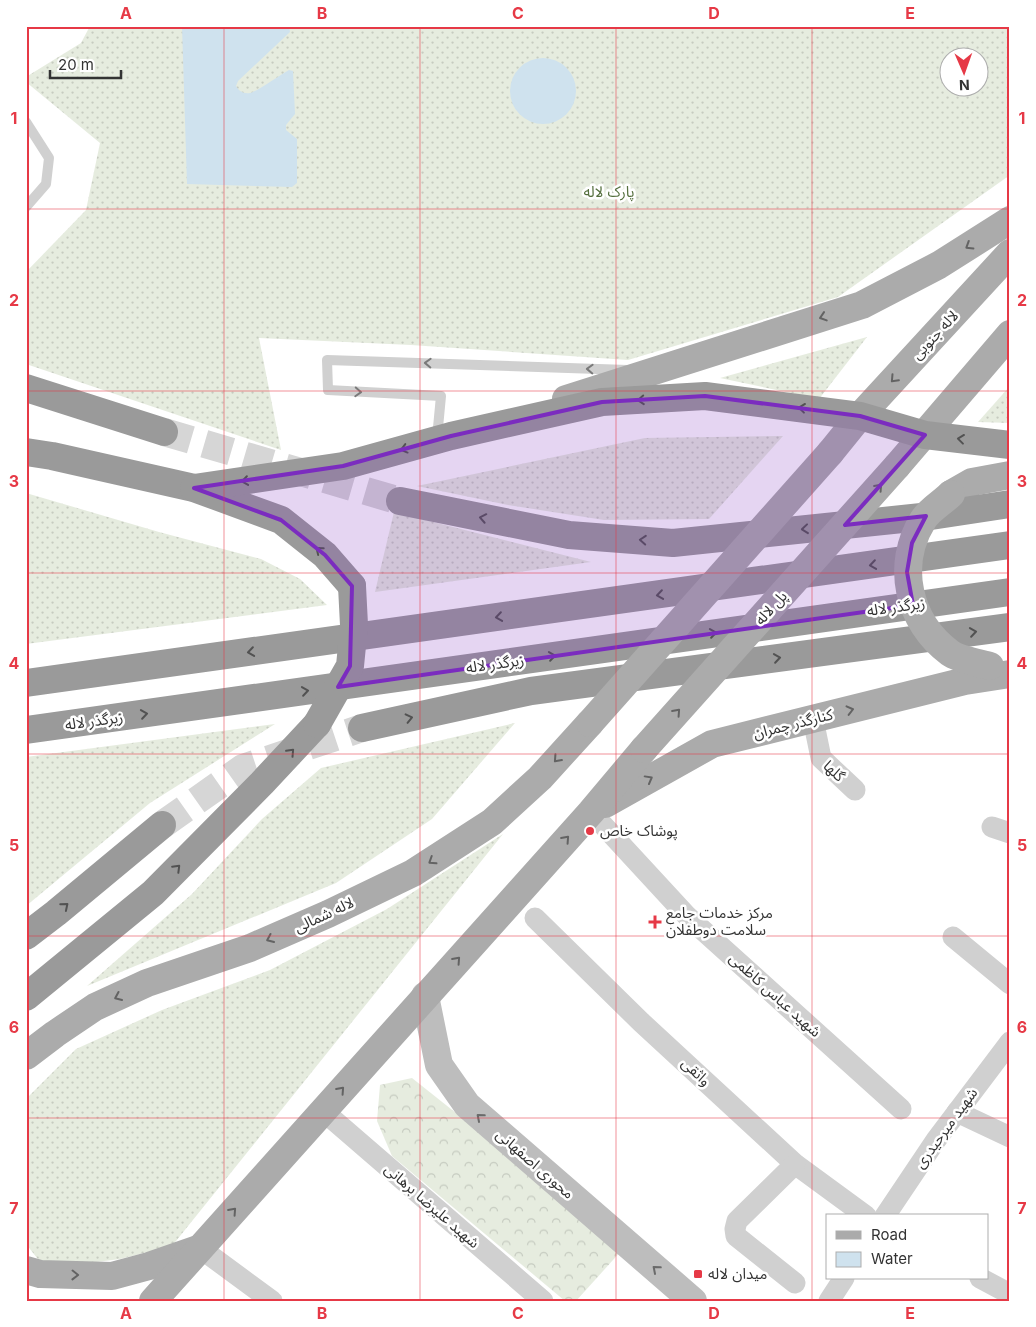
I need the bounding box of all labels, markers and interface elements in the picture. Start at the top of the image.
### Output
text: A [120,3,132,23]
text: B [317,3,327,23]
text: C [512,3,524,23]
text: D [708,3,720,23]
text: E [905,3,915,23]
scale bar [50,48,121,80]
north arrow [938,48,988,98]
text: 20 m [58,55,94,74]
text: N [959,77,970,94]
text: 1 [11,108,17,128]
text: 1 [1019,108,1025,128]
park label: پارک لاله [583,182,635,202]
one-way arrow [965,239,974,249]
text: 2 [9,290,19,310]
text: 2 [1017,290,1027,310]
street label: لاله جنوبی [907,306,962,363]
one-way arrow [820,311,828,321]
one-way arrow [423,358,431,369]
one-way arrow [586,363,594,374]
one-way arrow [891,374,900,383]
one-way arrow [355,387,363,397]
one-way arrow [636,394,644,405]
one-way arrow [798,404,807,414]
one-way arrow [957,434,965,445]
one-way arrow [399,443,408,454]
text: 3 [9,471,19,491]
text: 3 [1017,471,1027,491]
one-way arrow [240,476,249,486]
one-way arrow [873,483,882,492]
one-way arrow [478,513,487,523]
one-way arrow [801,523,809,534]
one-way arrow [639,535,647,546]
one-way arrow [316,548,325,556]
one-way arrow [868,559,877,569]
street label: پل لاله [750,587,792,629]
one-way arrow [655,589,664,599]
street label: زیرگذر لاله [866,593,926,620]
one-way arrow [494,612,503,622]
one-way arrow [969,627,977,638]
one-way arrow [709,629,718,639]
one-way arrow [247,646,255,657]
street label: زیرگذر لاله [465,650,525,677]
one-way arrow [549,651,557,662]
text: 4 [9,653,20,673]
one-way arrow [773,653,781,664]
text: 4 [1017,653,1028,673]
one-way arrow [301,686,309,697]
street label: کنارگذر چمران [751,704,836,744]
one-way arrow [846,705,855,716]
street label: زیرگذر لاله [64,707,124,734]
one-way arrow [140,709,148,720]
one-way arrow [671,709,680,718]
one-way arrow [405,713,414,723]
one-way arrow [285,749,294,758]
one-way arrow [554,753,563,762]
street label: گلها [820,756,850,786]
one-way arrow [643,776,652,786]
place label: پوشاک خاص [600,821,678,841]
marker: پوشاک خاص [584,825,596,837]
text: 5 [9,835,19,855]
one-way arrow [560,835,569,844]
text: 5 [1017,835,1027,855]
one-way arrow [428,855,438,864]
one-way arrow [172,865,181,874]
street label: لاله شمالی [291,892,357,937]
place label: مرکز خدمات جامع سلامت دوطفلان [666,903,773,939]
one-way arrow [59,904,68,912]
marker: مرکز خدمات جامع سلامت دوطفلان [648,915,662,929]
one-way arrow [266,933,275,944]
street label: شهید عباس کاظمی [726,948,825,1041]
one-way arrow [451,956,460,965]
one-way arrow [114,990,123,1001]
text: 6 [9,1017,19,1037]
text: 6 [1017,1017,1027,1037]
street label: واثقی [678,1053,715,1090]
street label: شهید میرحیدری [910,1083,981,1172]
one-way arrow [335,1086,344,1095]
one-way arrow [477,1113,486,1122]
street label: محوری اصفهانی [492,1125,578,1203]
street label: شهید علیرضا برهانی [381,1159,484,1252]
text: 7 [9,1198,19,1218]
text: 7 [1017,1198,1027,1218]
one-way arrow [227,1208,236,1217]
legend [826,1214,988,1280]
text: Road [871,1225,907,1244]
text: Water [871,1249,913,1268]
place label: میدان لاله [708,1264,767,1283]
one-way arrow [653,1265,662,1274]
marker: میدان لاله [692,1268,704,1280]
one-way arrow [71,1270,79,1280]
text: A [120,1303,132,1323]
text: B [317,1303,327,1323]
text: C [512,1303,524,1323]
text: D [708,1303,720,1323]
text: E [905,1303,915,1323]

